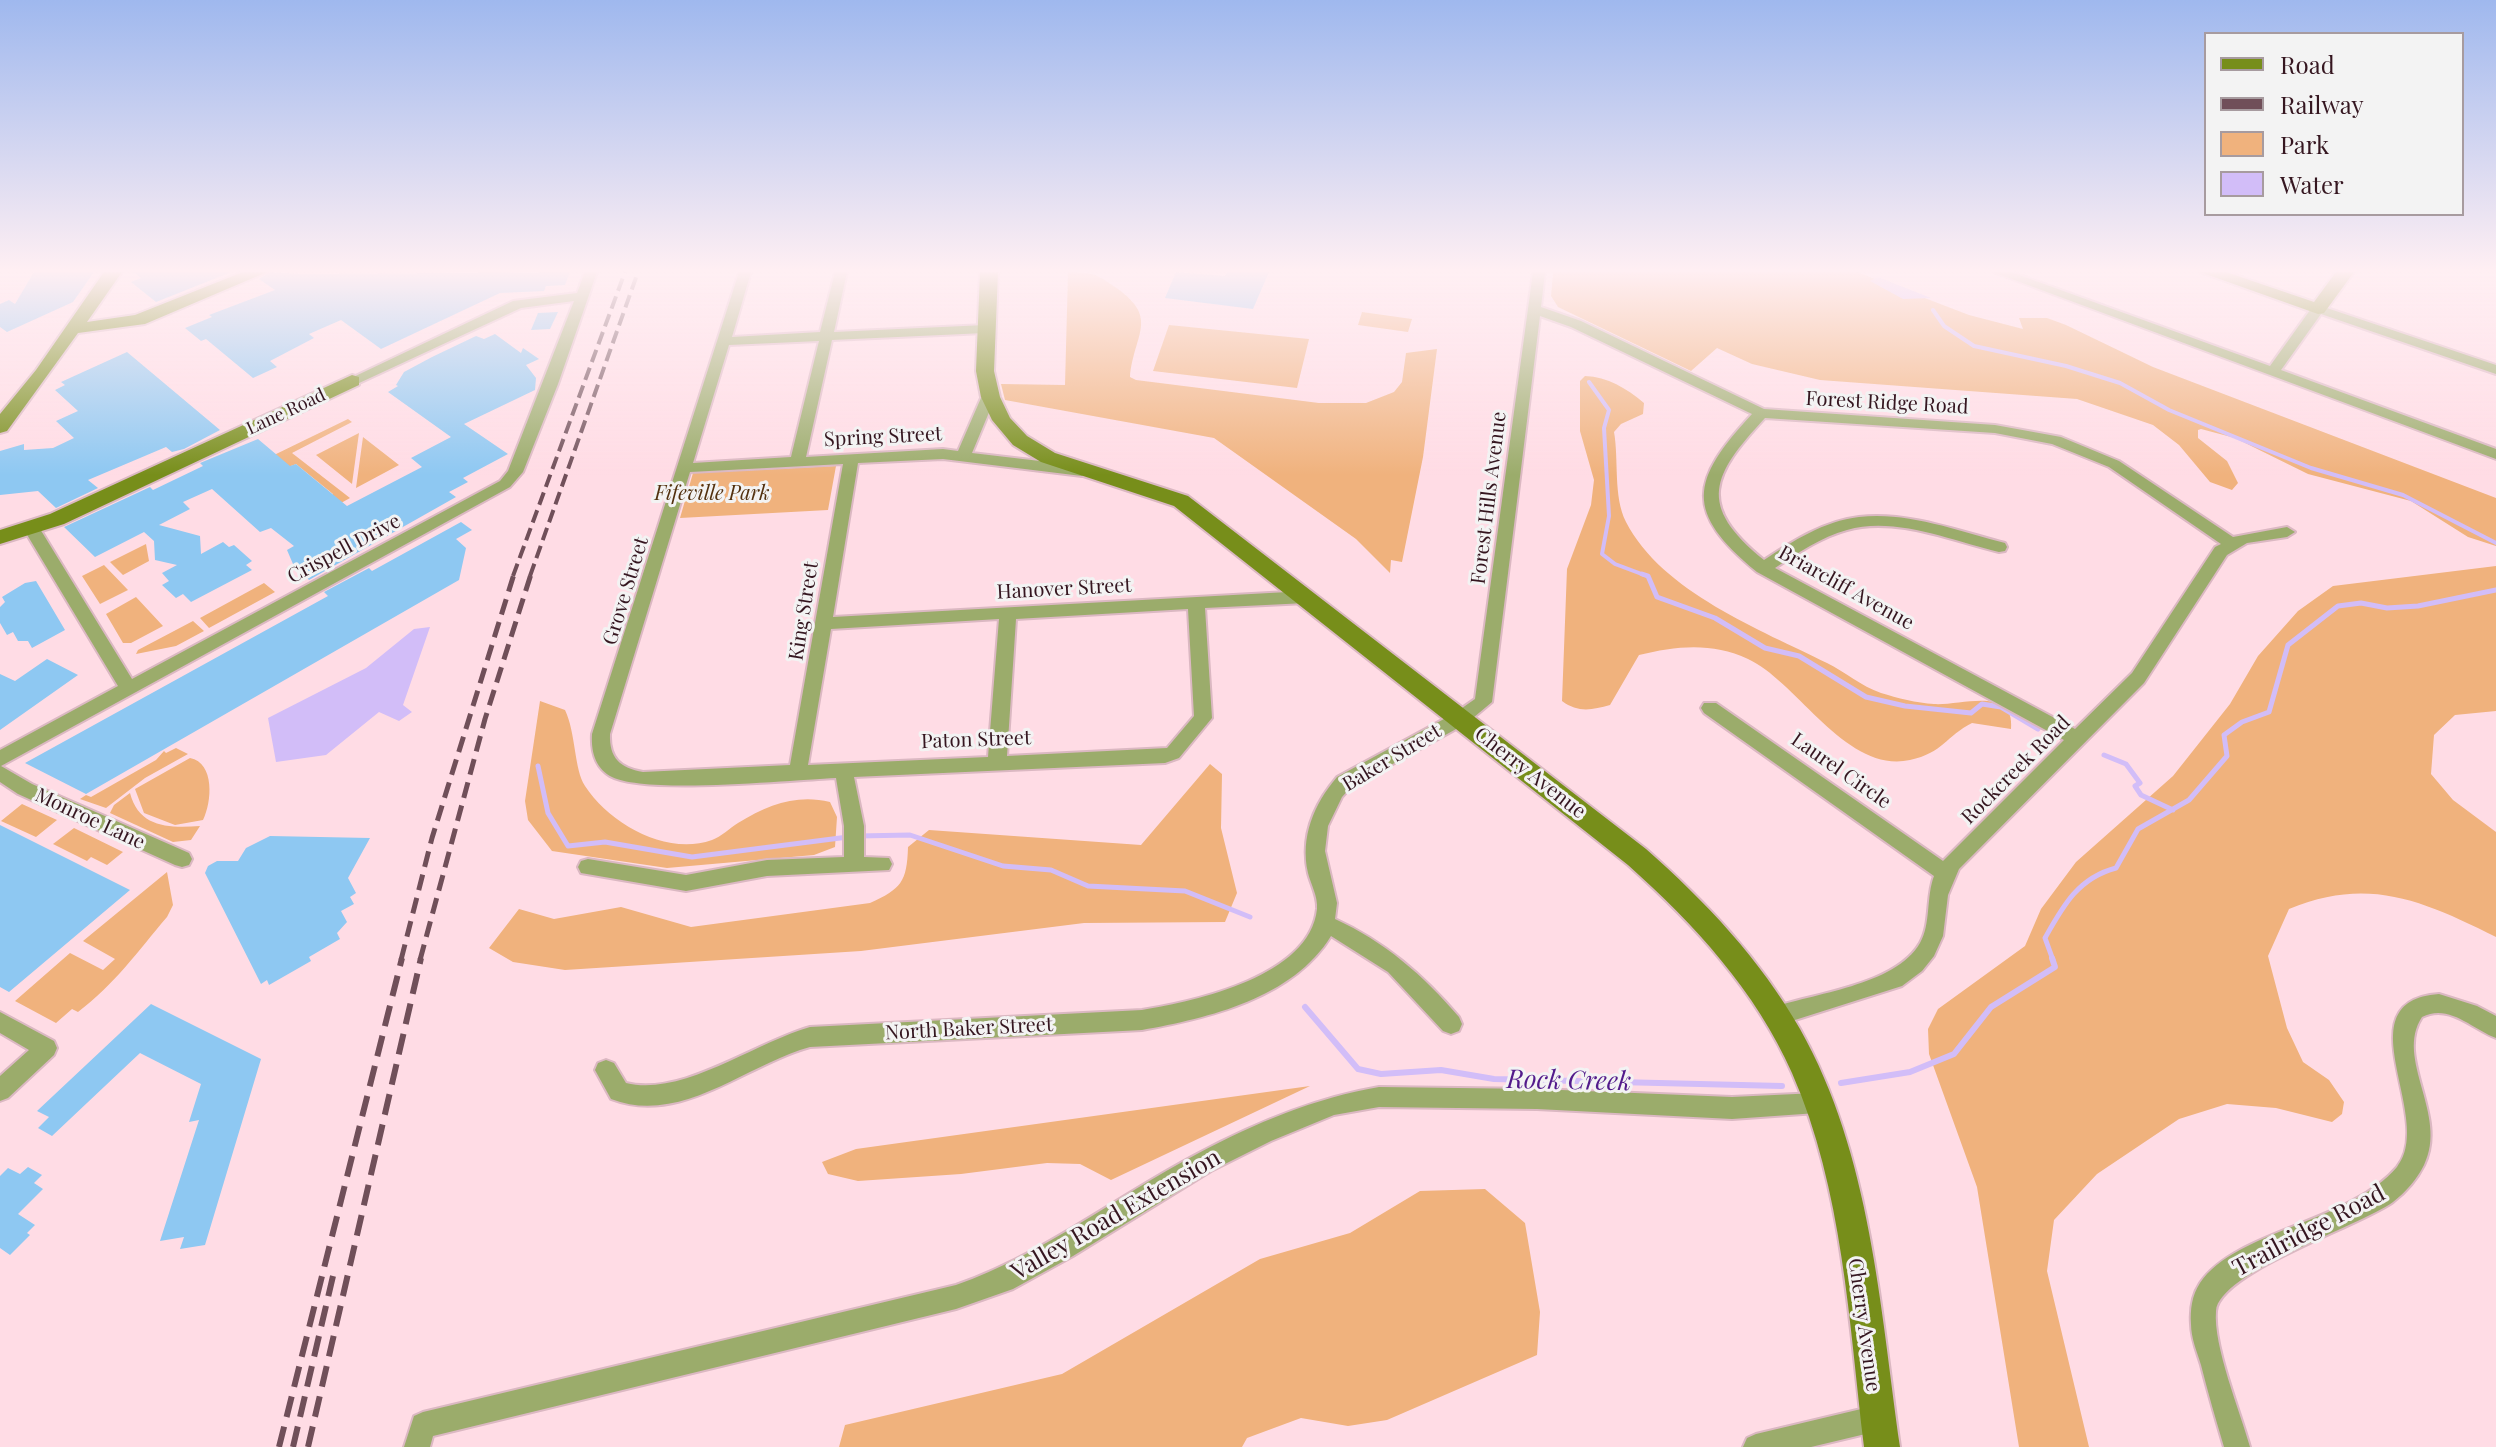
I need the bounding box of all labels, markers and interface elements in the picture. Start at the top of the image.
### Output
legend [2204,32,2464,216]
text: Road [2280,48,2335,80]
text: Railway [2280,88,2364,120]
text: Park [2280,128,2329,160]
text: Water [2280,168,2344,200]
street label: Lane Road [243,384,329,440]
street label: Forest Ridge Road [1805,387,1969,419]
street label: Forest Hills Avenue [1466,410,1512,586]
street label: Spring Street [823,422,943,452]
park label: Fifeville Park [655,482,769,506]
street label: Crispell Drive [283,509,405,589]
street label: Grove Street [598,534,654,648]
street label: Briarcliff Avenue [1774,541,1918,635]
street label: King Street [784,560,824,662]
street label: Hanover Street [996,573,1132,605]
street label: Rockcreek Road [1957,711,2075,829]
street label: Baker Street [1338,719,1446,797]
street label: Cherry Avenue [1470,722,1590,824]
street label: Paton Street [921,726,1031,754]
street label: Laurel Circle [1787,728,1895,814]
street label: Monroe Lane [31,783,149,855]
street label: North Baker Street [884,1013,1054,1045]
water label: Rock Creek [1506,1064,1632,1098]
street label: Valley Road Extension [1006,1143,1226,1287]
street label: Trailridge Road [2228,1179,2390,1283]
street label: Cherry Avenue [1843,1257,1885,1393]

